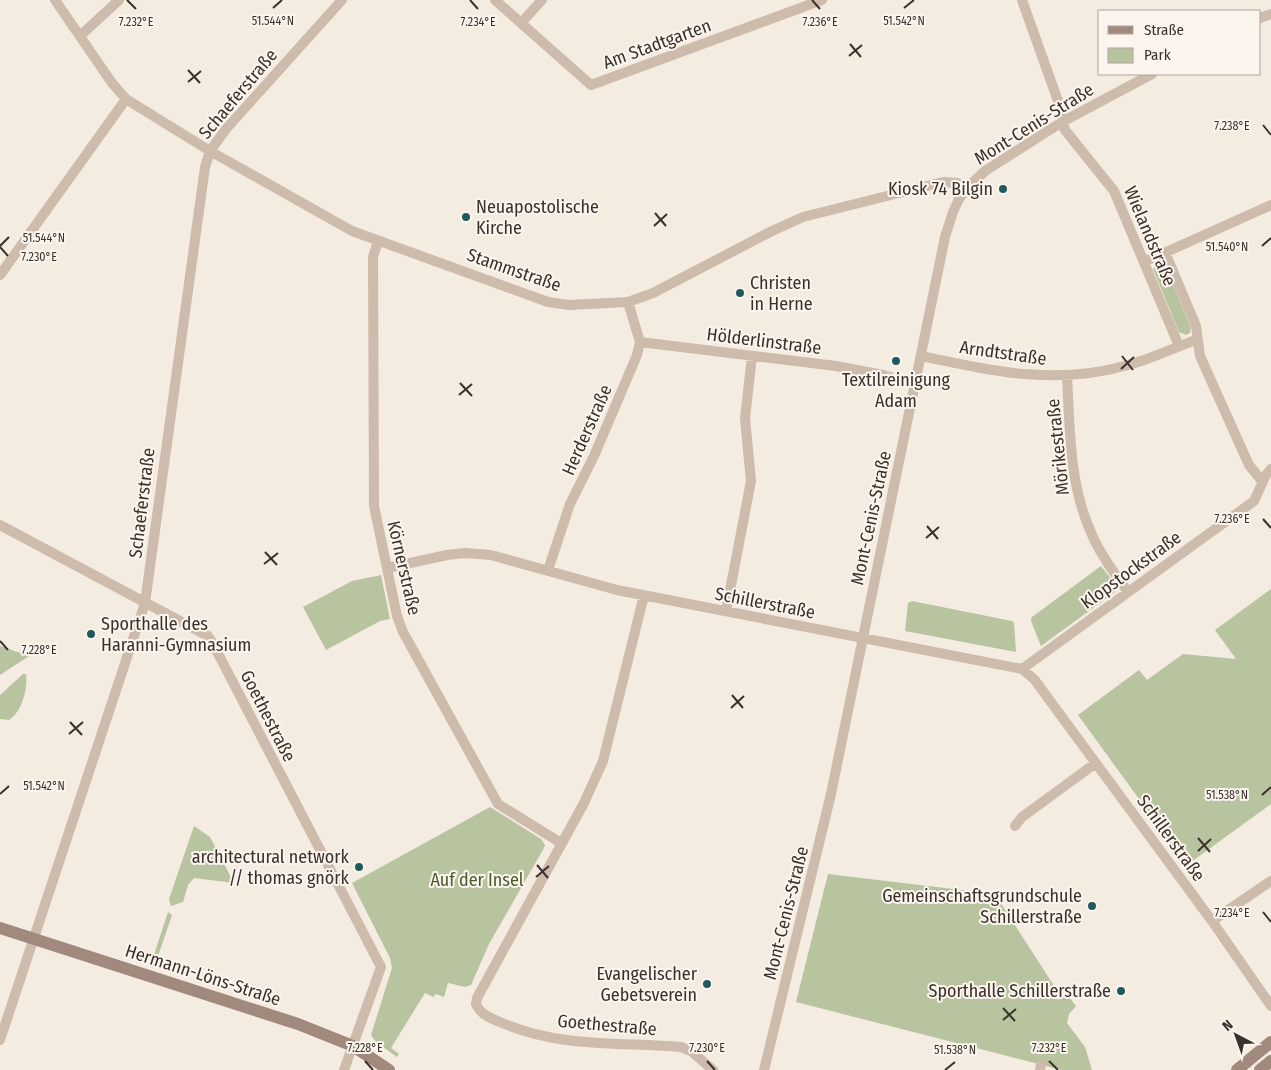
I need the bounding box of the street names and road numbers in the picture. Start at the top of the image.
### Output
street label: Am Stadtgarten [600,14,714,74]
street label: Schaeferstraße [194,44,282,143]
street label: Mont-Cenis-Straße [970,78,1098,170]
street label: Wielandstraße [1119,183,1181,289]
street label: Stammstraße [464,244,564,296]
street label: Hölderlinstraße [705,323,823,359]
street label: Arndtstraße [958,336,1048,370]
street label: Herderstraße [557,381,617,479]
street label: Mörikestraße [1042,398,1074,496]
street label: Schaeferstraße [124,447,160,559]
street label: Mont-Cenis-Straße [846,449,896,587]
street label: Körnerstraße [382,519,426,617]
street label: Klopstockstraße [1077,526,1186,614]
street label: Schillerstraße [713,583,817,624]
street label: Goethestraße [236,667,300,765]
street label: Schillerstraße [1132,790,1210,886]
street label: Mont-Cenis-Straße [759,844,813,982]
street label: Hermann-Löns-Straße [122,939,284,1011]
street label: Goethestraße [556,1010,658,1040]

